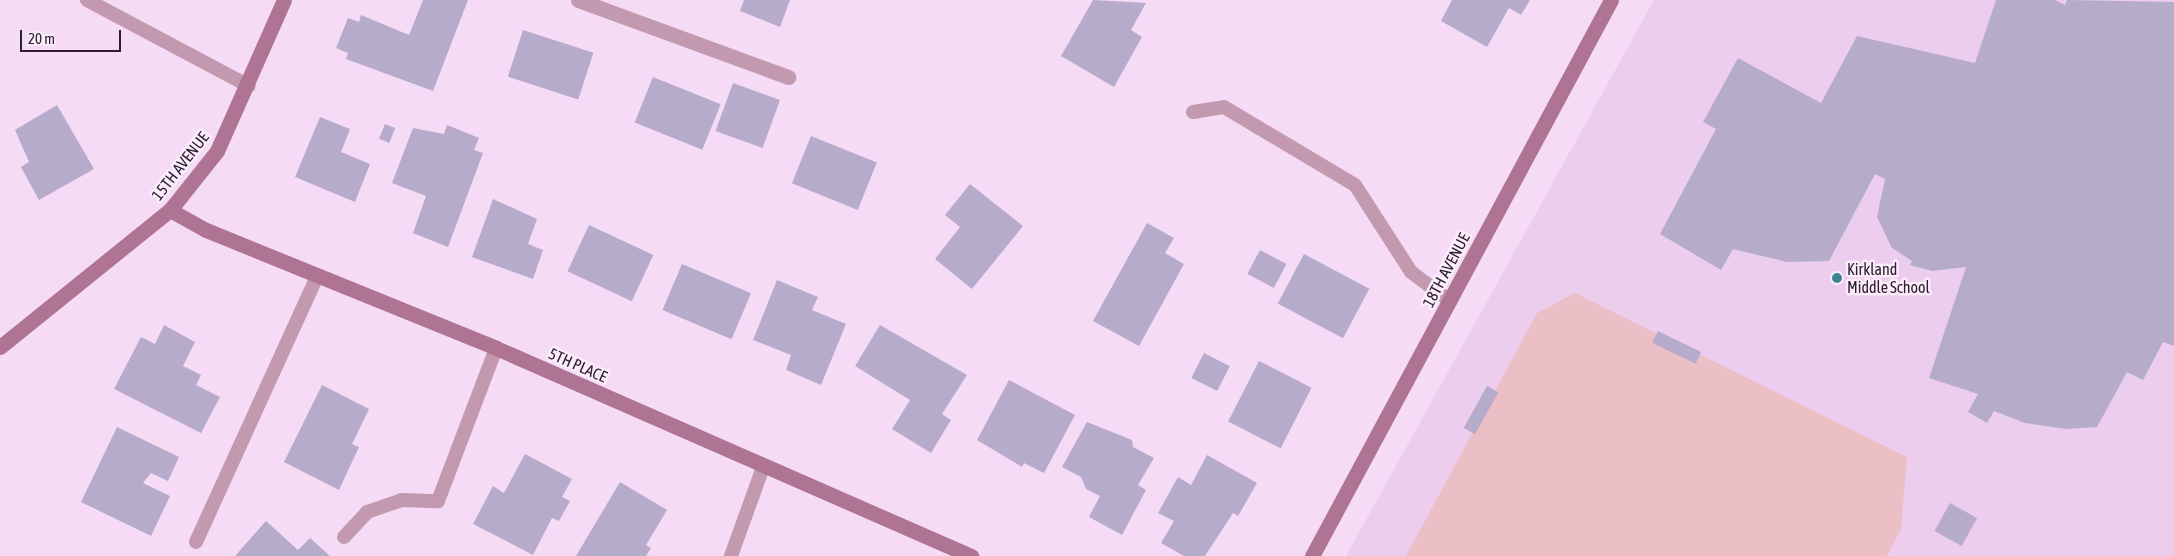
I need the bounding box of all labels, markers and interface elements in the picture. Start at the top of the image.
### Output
scale bar [22,20,124,52]
text: 20 m [28,30,55,47]
street label: 15TH AVENUE [147,128,213,204]
street label: 18TH AVENUE [1418,230,1474,310]
place label: Kirkland Middle School [1847,259,1930,297]
marker: Kirkland Middle School [1831,272,1843,284]
street label: 5TH PLACE [546,344,610,386]

